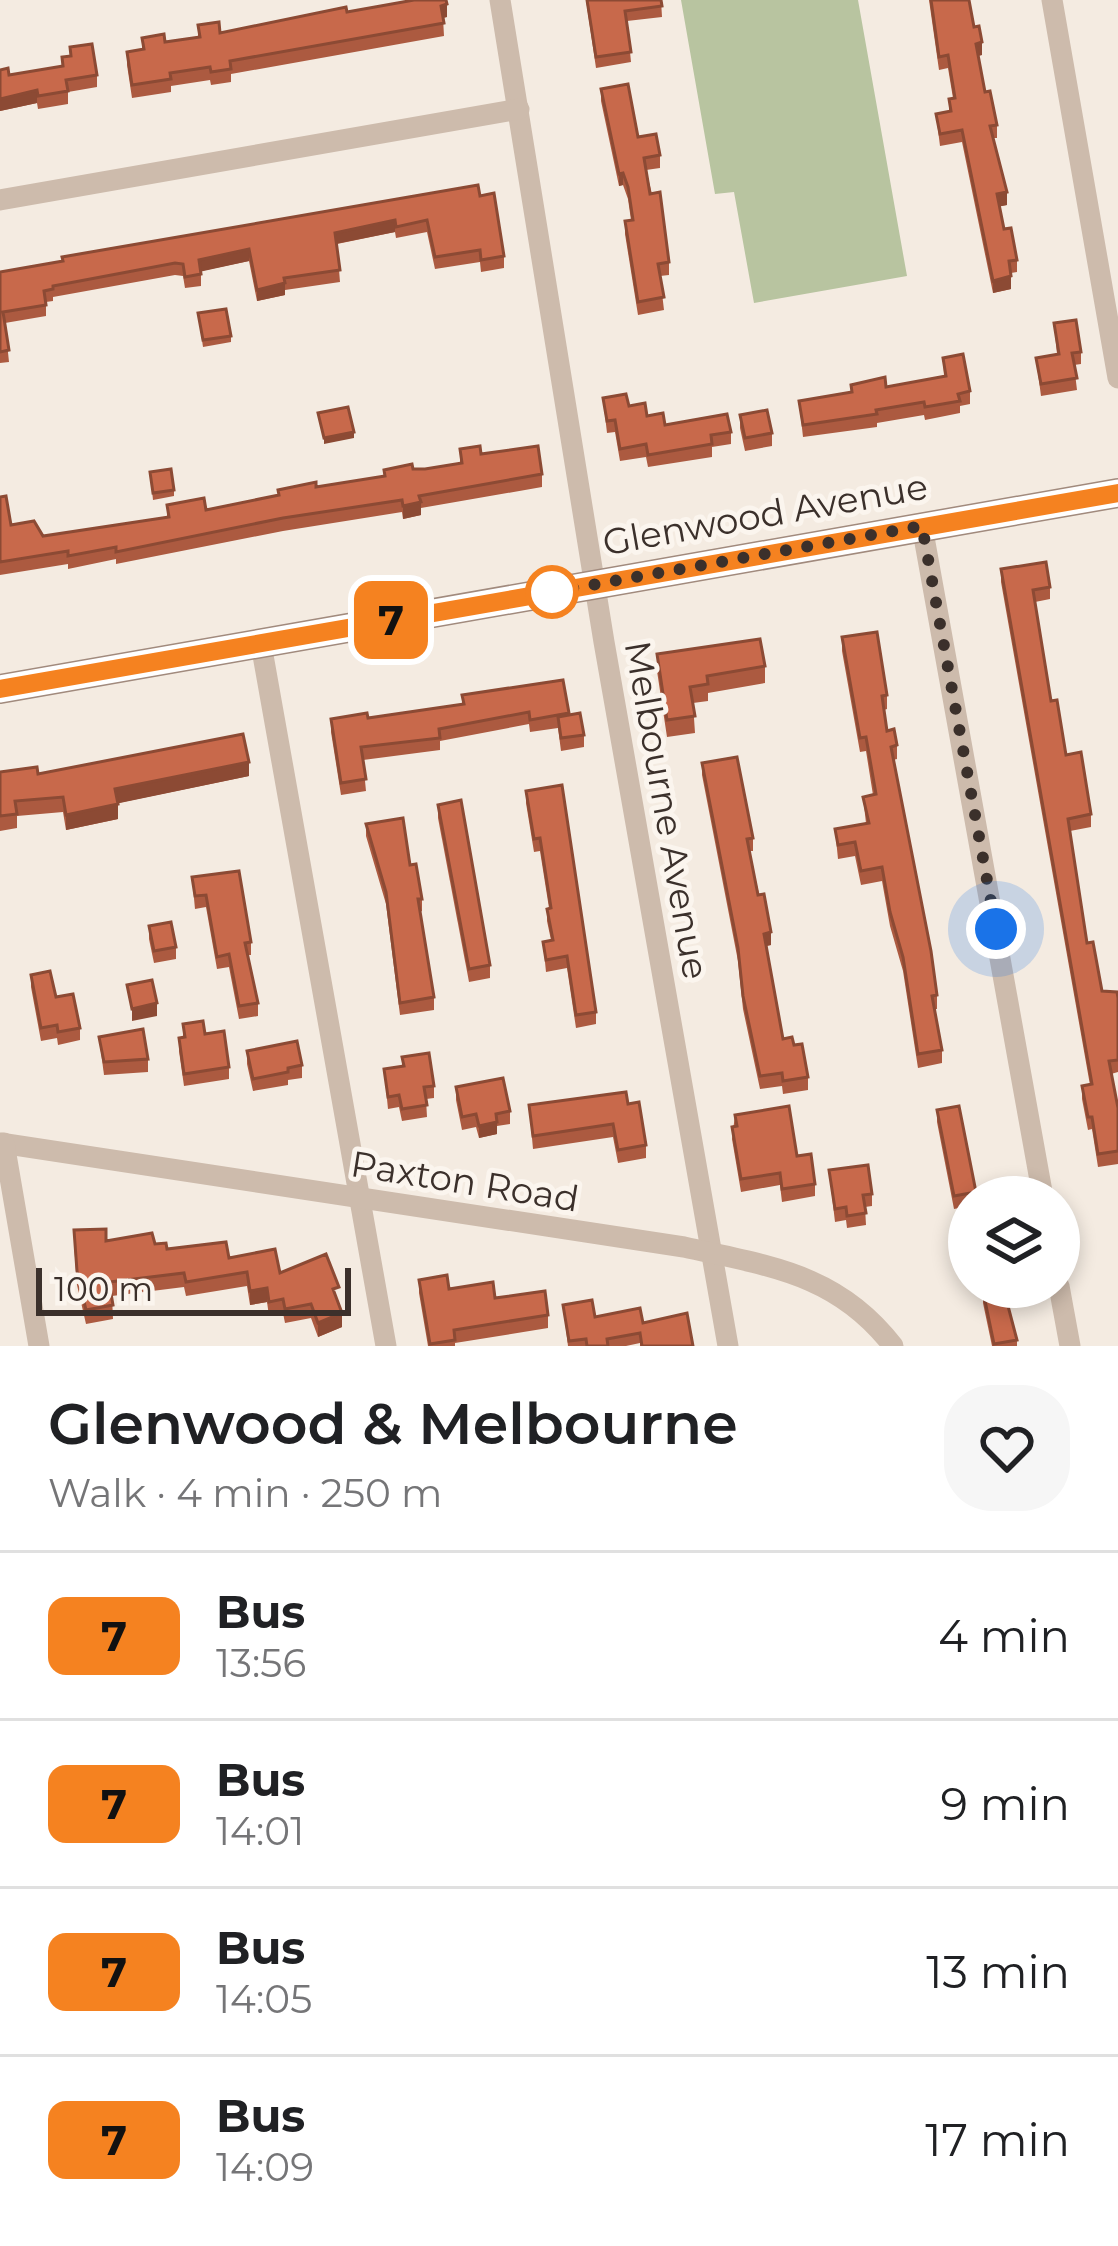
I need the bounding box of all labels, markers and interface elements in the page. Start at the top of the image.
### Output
street label: Glenwood Avenue [599,464,931,564]
unlabelled marker [527,567,577,617]
line badge: 7 [352,581,430,659]
text: 7 [378,594,404,646]
street label: Melbourne Avenue [616,638,718,982]
your location [966,899,1026,959]
street label: Paxton Road [348,1141,582,1221]
map controls [948,1176,1080,1308]
button: layers [948,1176,1080,1308]
scale bar [36,1262,351,1315]
text: 100 m [54,1269,153,1309]
button: heart [944,1385,1070,1511]
text: Glenwood & Melbourne [48,1389,738,1458]
text: Walk · 4 min · 250 m [48,1469,442,1517]
text: Bus [216,1584,305,1639]
text: 4 min [938,1608,1070,1663]
text: 7 [101,1610,127,1662]
text: 13:56 [216,1639,306,1687]
text: Bus [216,1752,305,1807]
text: 9 min [941,1776,1070,1831]
text: 7 [101,1778,127,1830]
text: 14:01 [216,1807,304,1855]
text: Bus [216,1920,305,1975]
text: 13 min [926,1944,1070,1999]
text: 7 [101,1946,127,1998]
text: 14:05 [216,1975,312,2023]
text: Bus [216,2088,305,2143]
text: 17 min [925,2112,1070,2167]
text: 7 [101,2114,127,2166]
text: 14:09 [216,2143,314,2191]

